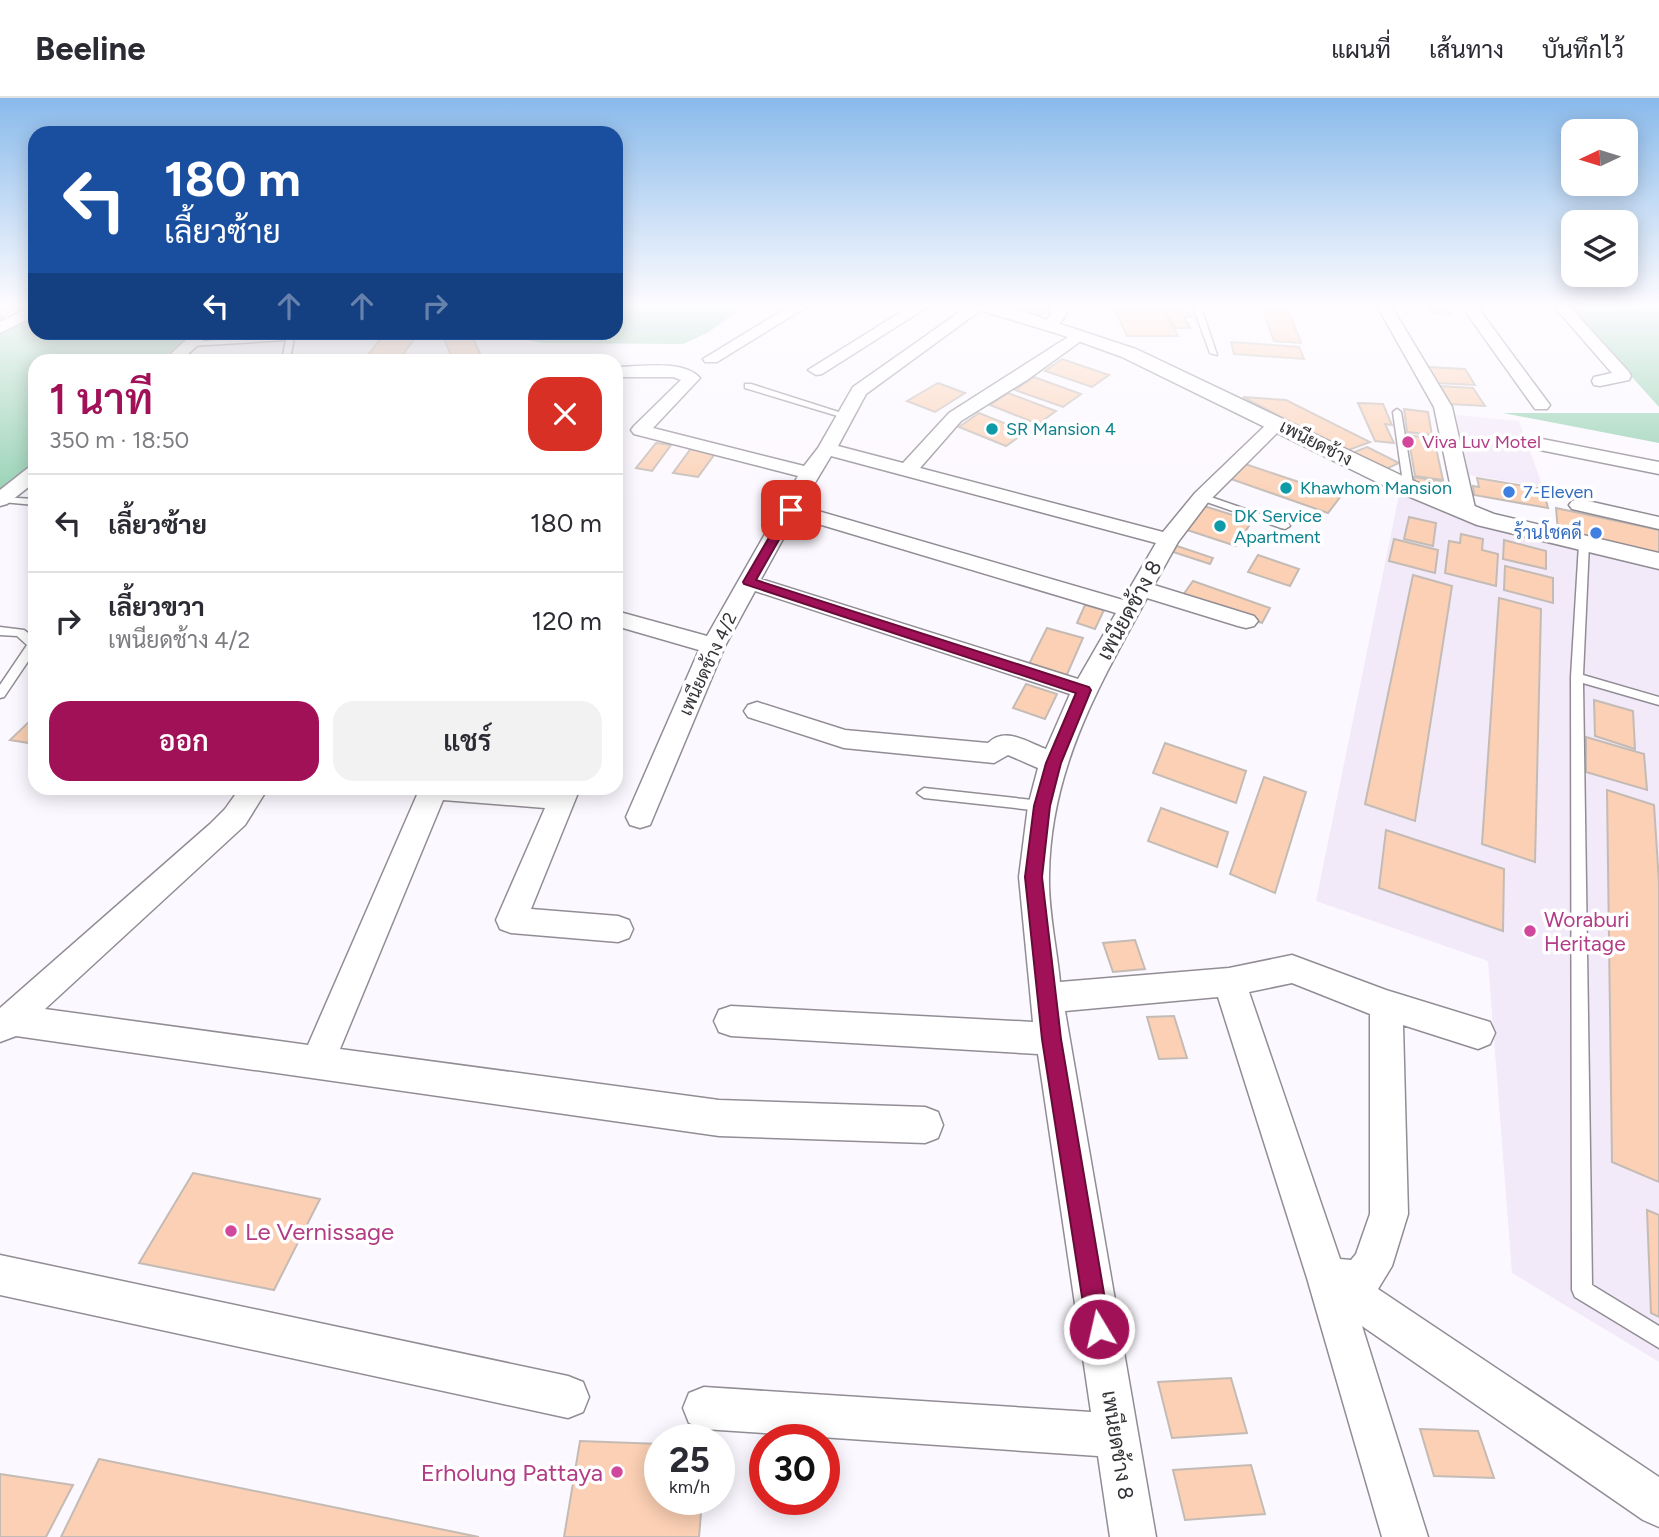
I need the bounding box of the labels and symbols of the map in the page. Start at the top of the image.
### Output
north arrow [1561,119,1638,196]
street label: เพนียดช้าง [1276,414,1357,471]
place label: SR Mansion 4 [1006,418,1116,440]
marker: SR Mansion 4 [984,421,1000,437]
place label: Viva Luv Motel [1422,431,1541,453]
marker: Viva Luv Motel [1400,434,1416,450]
place label: Khawhom Mansion [1300,477,1452,499]
pin [761,480,821,540]
marker: Khawhom Mansion [1278,480,1294,496]
place label: 7-Eleven [1523,481,1593,503]
marker: 7-Eleven [1501,484,1517,500]
place label: DK Service Apartment [1234,505,1322,548]
marker: DK Service Apartment [1212,518,1228,534]
place label: ร้านโชคดี [1514,520,1582,544]
marker: ร้านโชคดี [1588,525,1604,541]
street label: เพนียดช้าง 8 [1091,556,1167,664]
street label: เพนียดช้าง 4/2 [673,608,742,719]
place label: Woraburi Heritage [1544,907,1629,956]
marker: Woraburi Heritage [1522,923,1538,939]
place label: Le Vernissage [245,1217,394,1246]
marker: Le Vernissage [223,1223,239,1239]
position arrow [1062,1292,1136,1366]
street label: เพนียดช้าง 8 [1097,1389,1139,1501]
speed limit sign: 30 [749,1424,840,1515]
place label: Erholung Pattaya [421,1458,603,1487]
marker: Erholung Pattaya [609,1464,625,1480]

